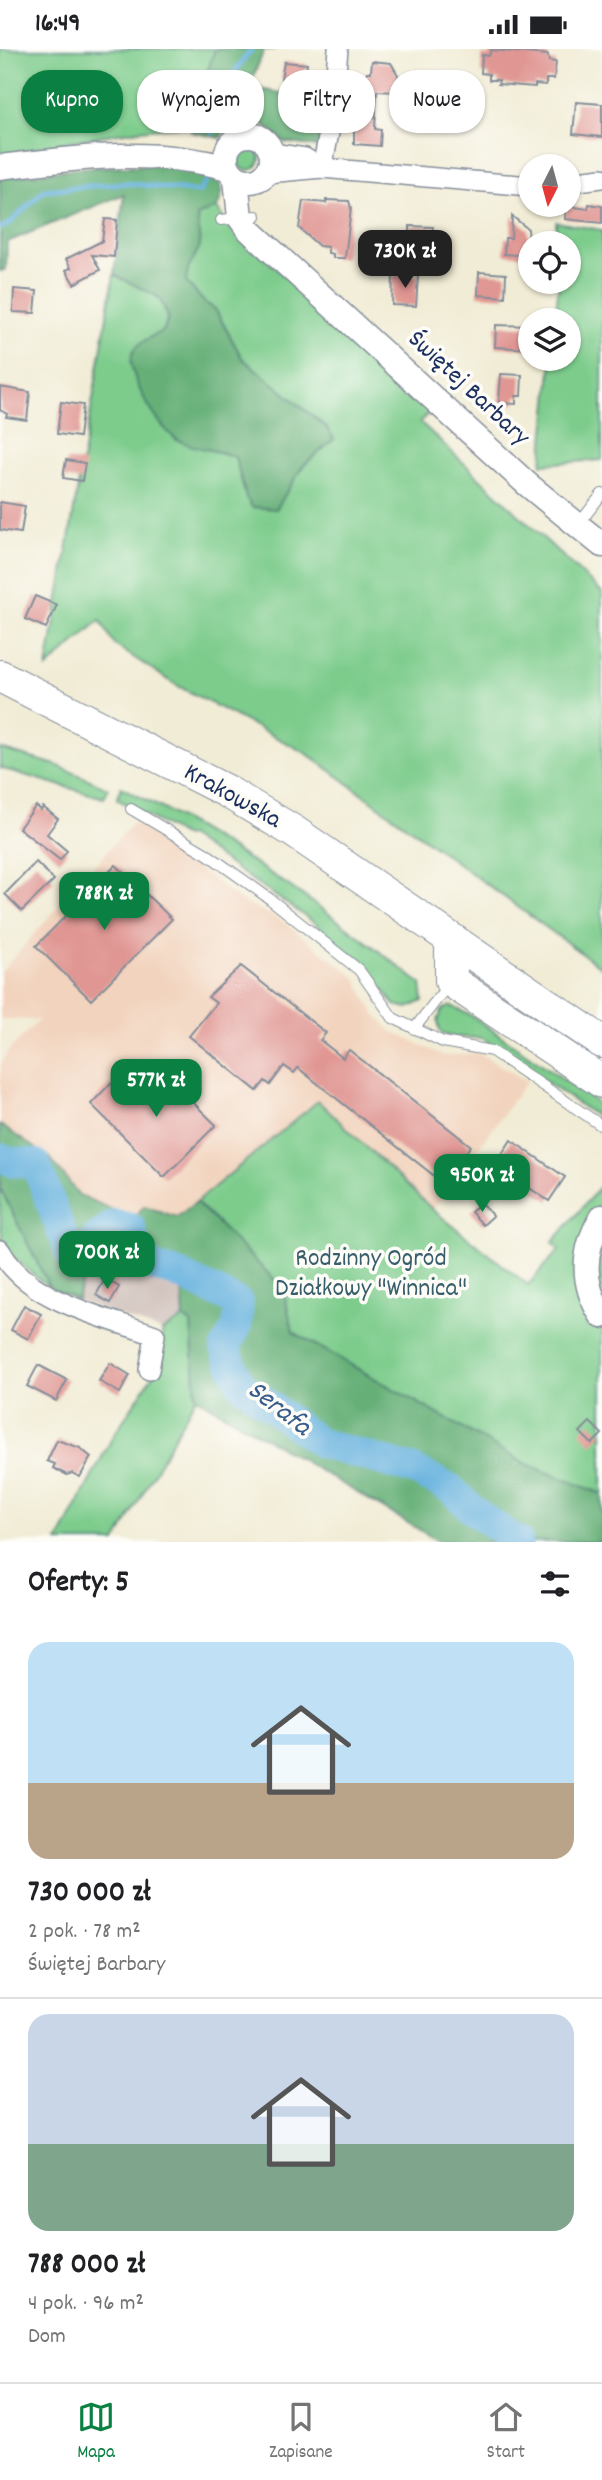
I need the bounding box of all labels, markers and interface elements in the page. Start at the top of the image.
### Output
text: 16:49 [35,6,80,43]
chip: Kupno [21,70,123,133]
chip: Wynajem [137,70,264,133]
chip: Filtry [278,70,375,133]
chip: Nowe [389,70,485,133]
north arrow [518,154,581,217]
map controls [518,154,581,371]
pin: 730K zł [340,231,470,290]
button: locate [518,231,581,294]
text: 730K zł [374,236,436,269]
button: layers [518,308,581,371]
street label: Świętej Barbary [399,323,538,456]
street label: Krakowska [176,755,288,839]
pin: 788K zł [39,873,169,932]
text: 788K zł [75,878,133,911]
pin: 577K zł [91,1059,221,1119]
text: 577K zł [127,1065,185,1098]
pin: 950K zł [417,1155,547,1214]
text: 950K zł [450,1160,514,1193]
pin: 700K zł [42,1231,172,1291]
text: 700K zł [75,1237,139,1270]
park label: Rodzinny Ogród Działkowy "Winnica" [275,1241,467,1308]
water label: Serafa [238,1372,320,1449]
text: Oferty: 5 [28,1563,129,1606]
icon: filters [536,1565,574,1603]
icon: home [238,1687,364,1813]
text: 730 000 zł [28,1873,151,1916]
text: 2 pok. · 78 m² [28,1916,141,1949]
text: Świętej Barbary [28,1949,165,1982]
icon: home [238,2059,364,2185]
text: 788 000 zł [28,2245,145,2288]
text: 4 pok. · 96 m² [28,2288,144,2321]
text: Dom [28,2321,66,2354]
tab: Mapa [77,2398,115,2467]
tab: Zapisane [269,2398,333,2467]
tab: Start [487,2398,525,2467]

